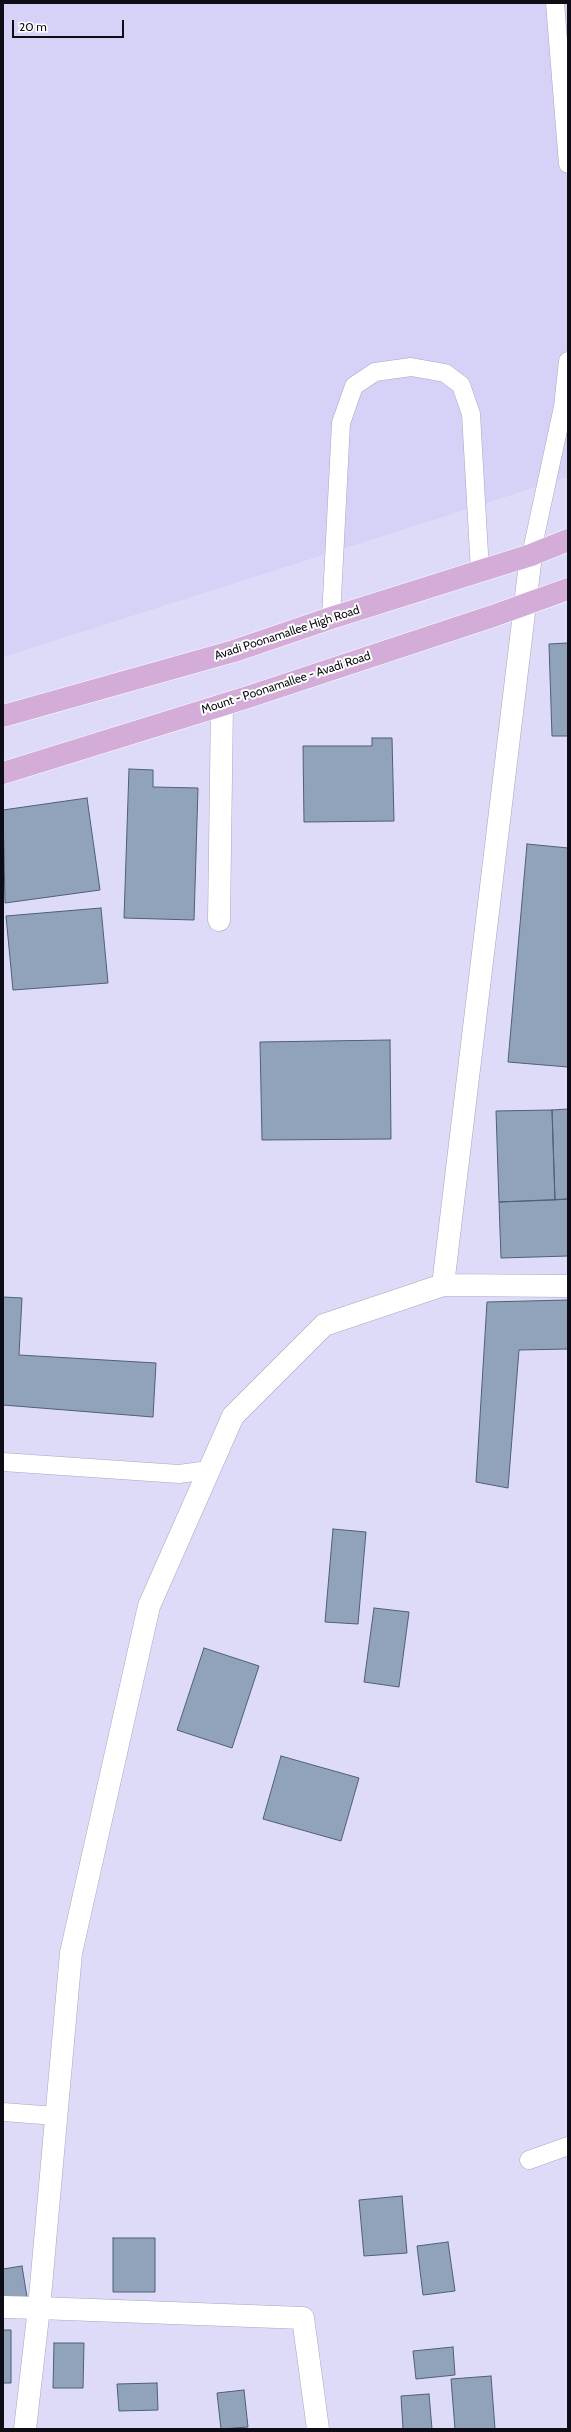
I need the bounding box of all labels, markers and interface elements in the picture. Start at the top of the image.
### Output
scale bar [14,12,126,38]
text: 20 m [19,19,47,34]
street label: Avadi Poonamallee High Road [213,603,361,663]
street label: Mount - Poonamallee - Avadi Road [200,649,372,717]

